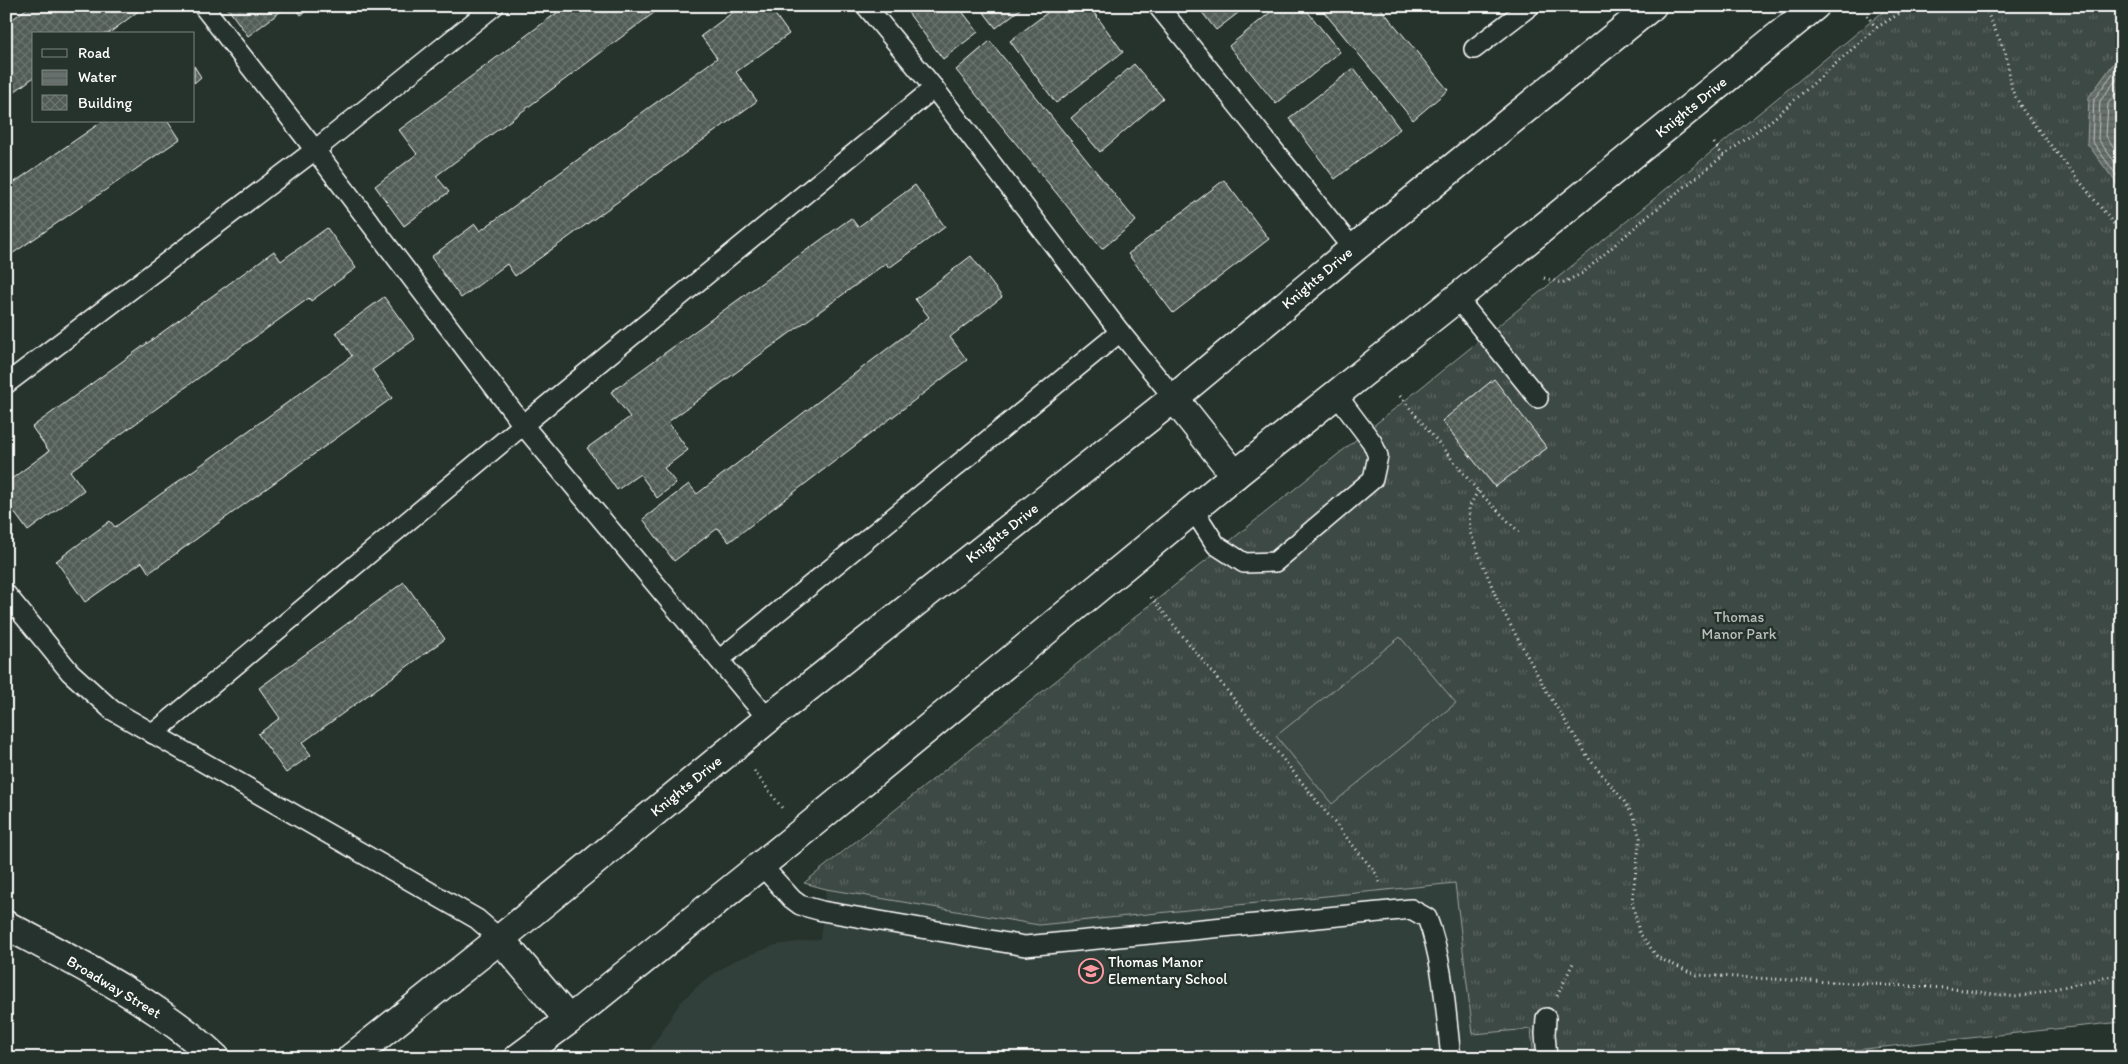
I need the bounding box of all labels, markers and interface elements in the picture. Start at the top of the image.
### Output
legend [32,32,195,122]
text: Road [78,44,111,62]
text: Water [78,68,117,86]
street label: Knights Drive [1652,73,1730,141]
text: Building [78,94,132,112]
street label: Knights Drive [1278,243,1356,313]
street label: Knights Drive [962,499,1042,567]
park label: Thomas Manor Park [1702,608,1777,643]
street label: Knights Drive [647,752,725,820]
street label: Broadway Street [63,952,165,1022]
place label: Thomas Manor Elementary School [1108,953,1228,988]
school or university icon: Thomas Manor Elementary School [1078,958,1104,984]

